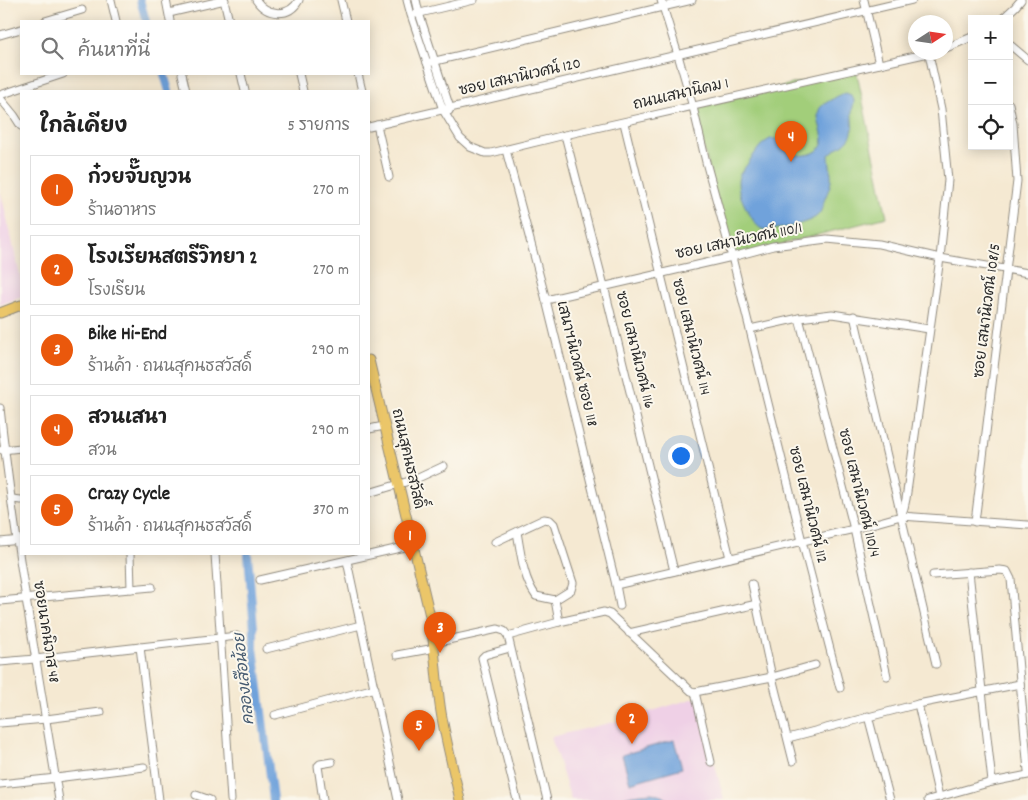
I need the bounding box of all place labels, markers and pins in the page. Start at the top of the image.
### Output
pin: 4 [775,121,807,162]
pin: 1 [394,520,426,561]
pin: 3 [424,612,456,653]
pin: 2 [616,703,648,744]
pin: 5 [403,710,435,751]

